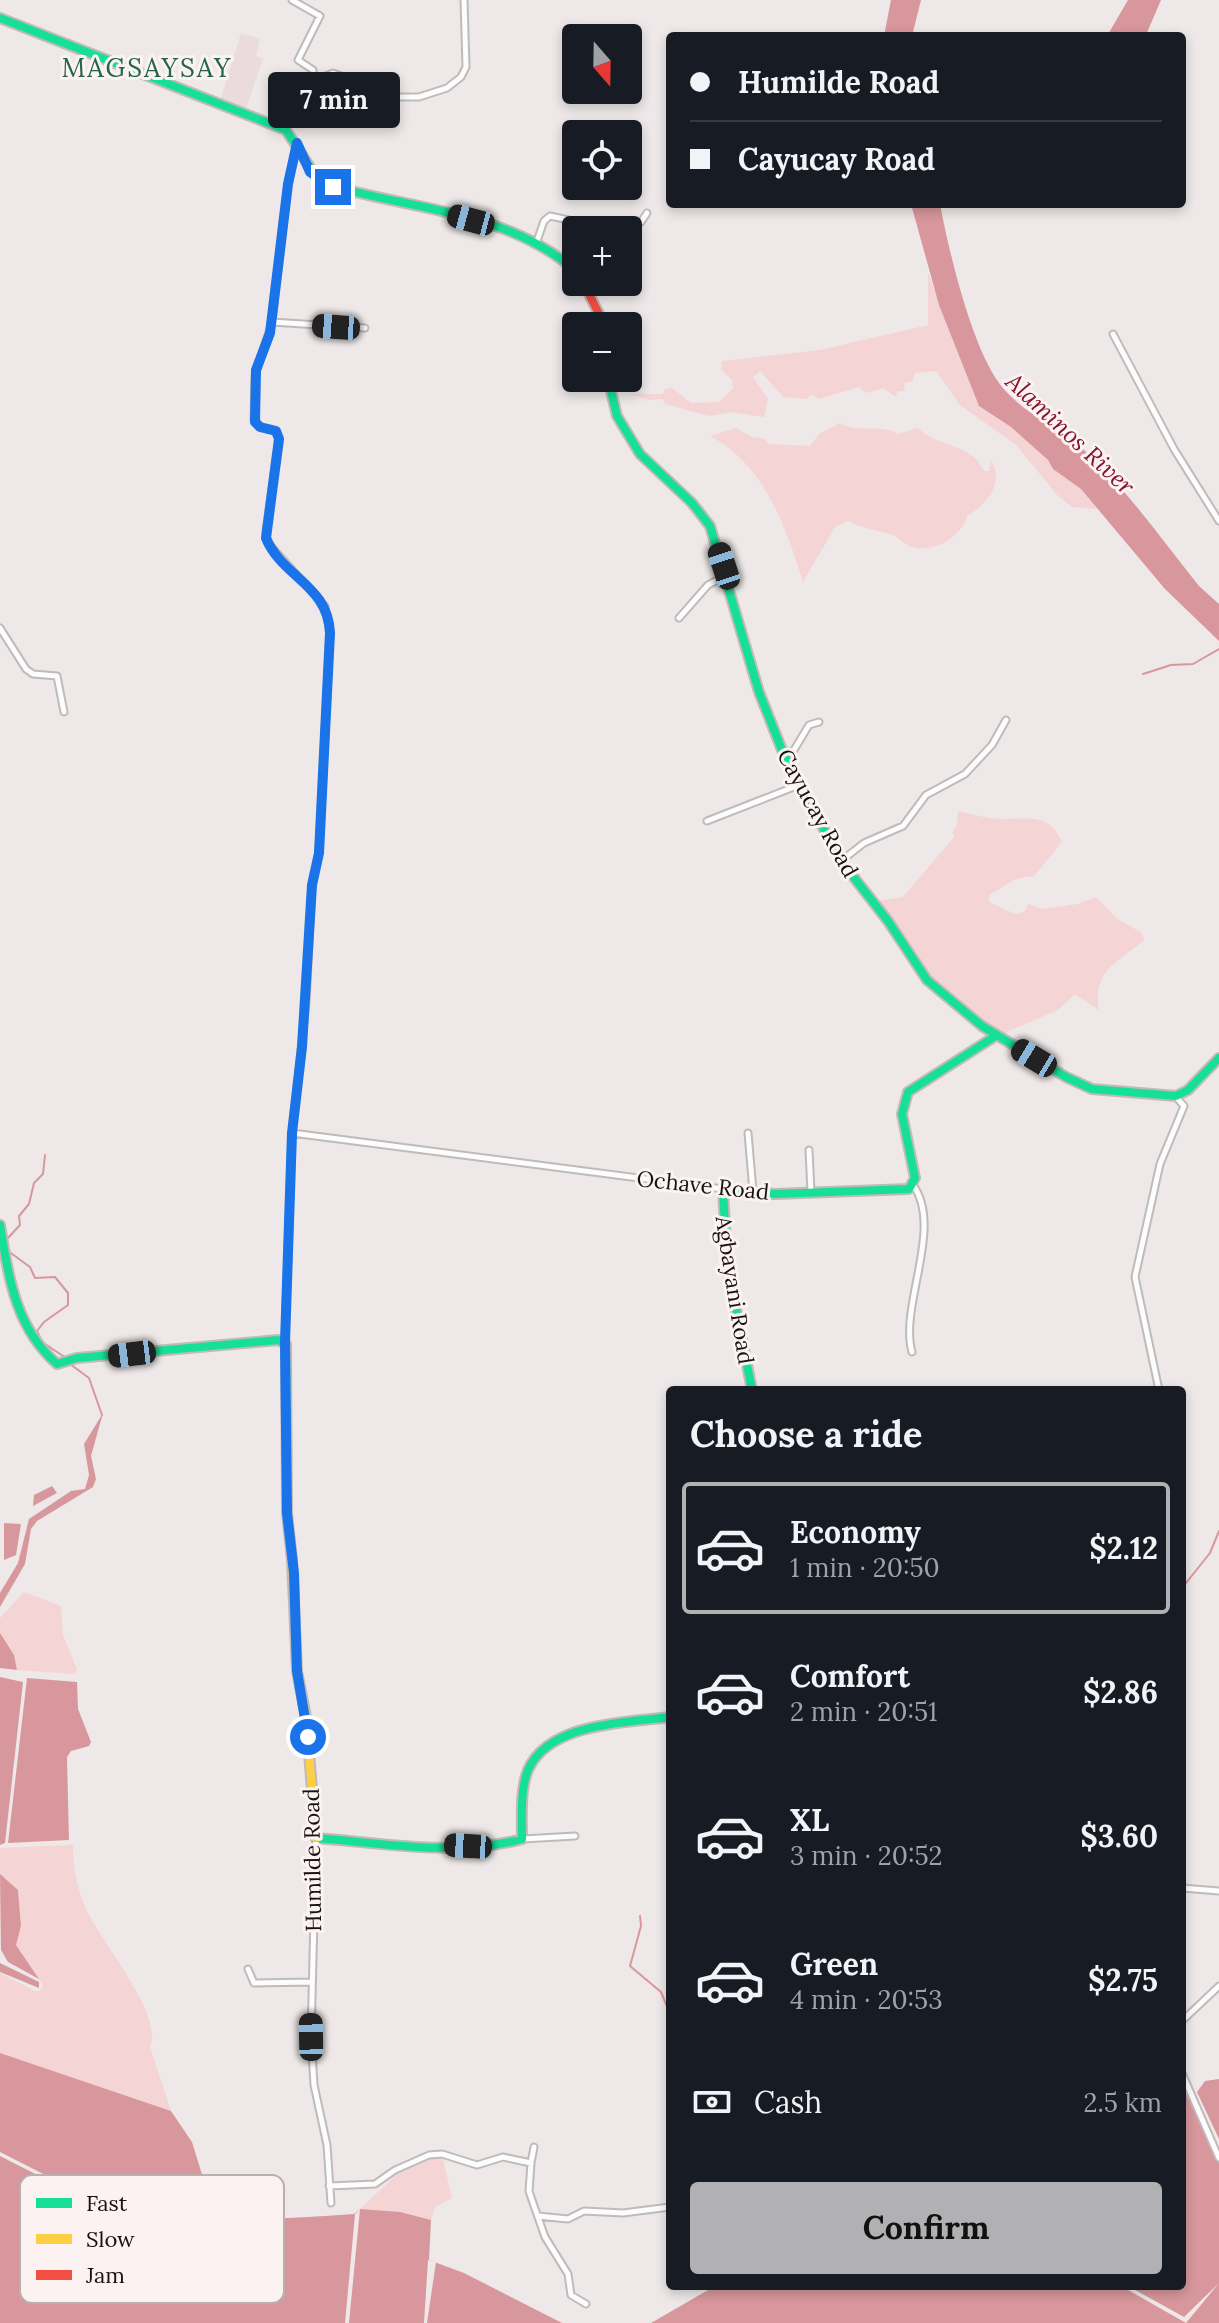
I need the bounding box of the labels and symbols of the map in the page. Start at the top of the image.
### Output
north arrow [562,24,642,104]
district label: MAGSAYSAY [61,51,233,84]
callout: 7 min [267,71,399,127]
route end [315,169,351,205]
car [445,202,497,238]
car [311,313,361,341]
water label: Alaminos River [999,365,1141,501]
car [705,539,743,593]
street label: Cayucay Road [771,744,865,882]
car [1007,1035,1061,1081]
street label: Ochave Road [635,1164,771,1206]
street label: Agbayani Road [709,1213,761,1366]
car [107,1339,157,1369]
route start [290,1719,326,1755]
street label: Humilde Road [297,1788,327,1932]
car [443,1833,493,1859]
car [299,2013,323,2061]
legend [20,2175,284,2303]
text: Fast [86,2189,128,2217]
text: Slow [86,2225,135,2253]
text: Jam [85,2261,125,2289]

